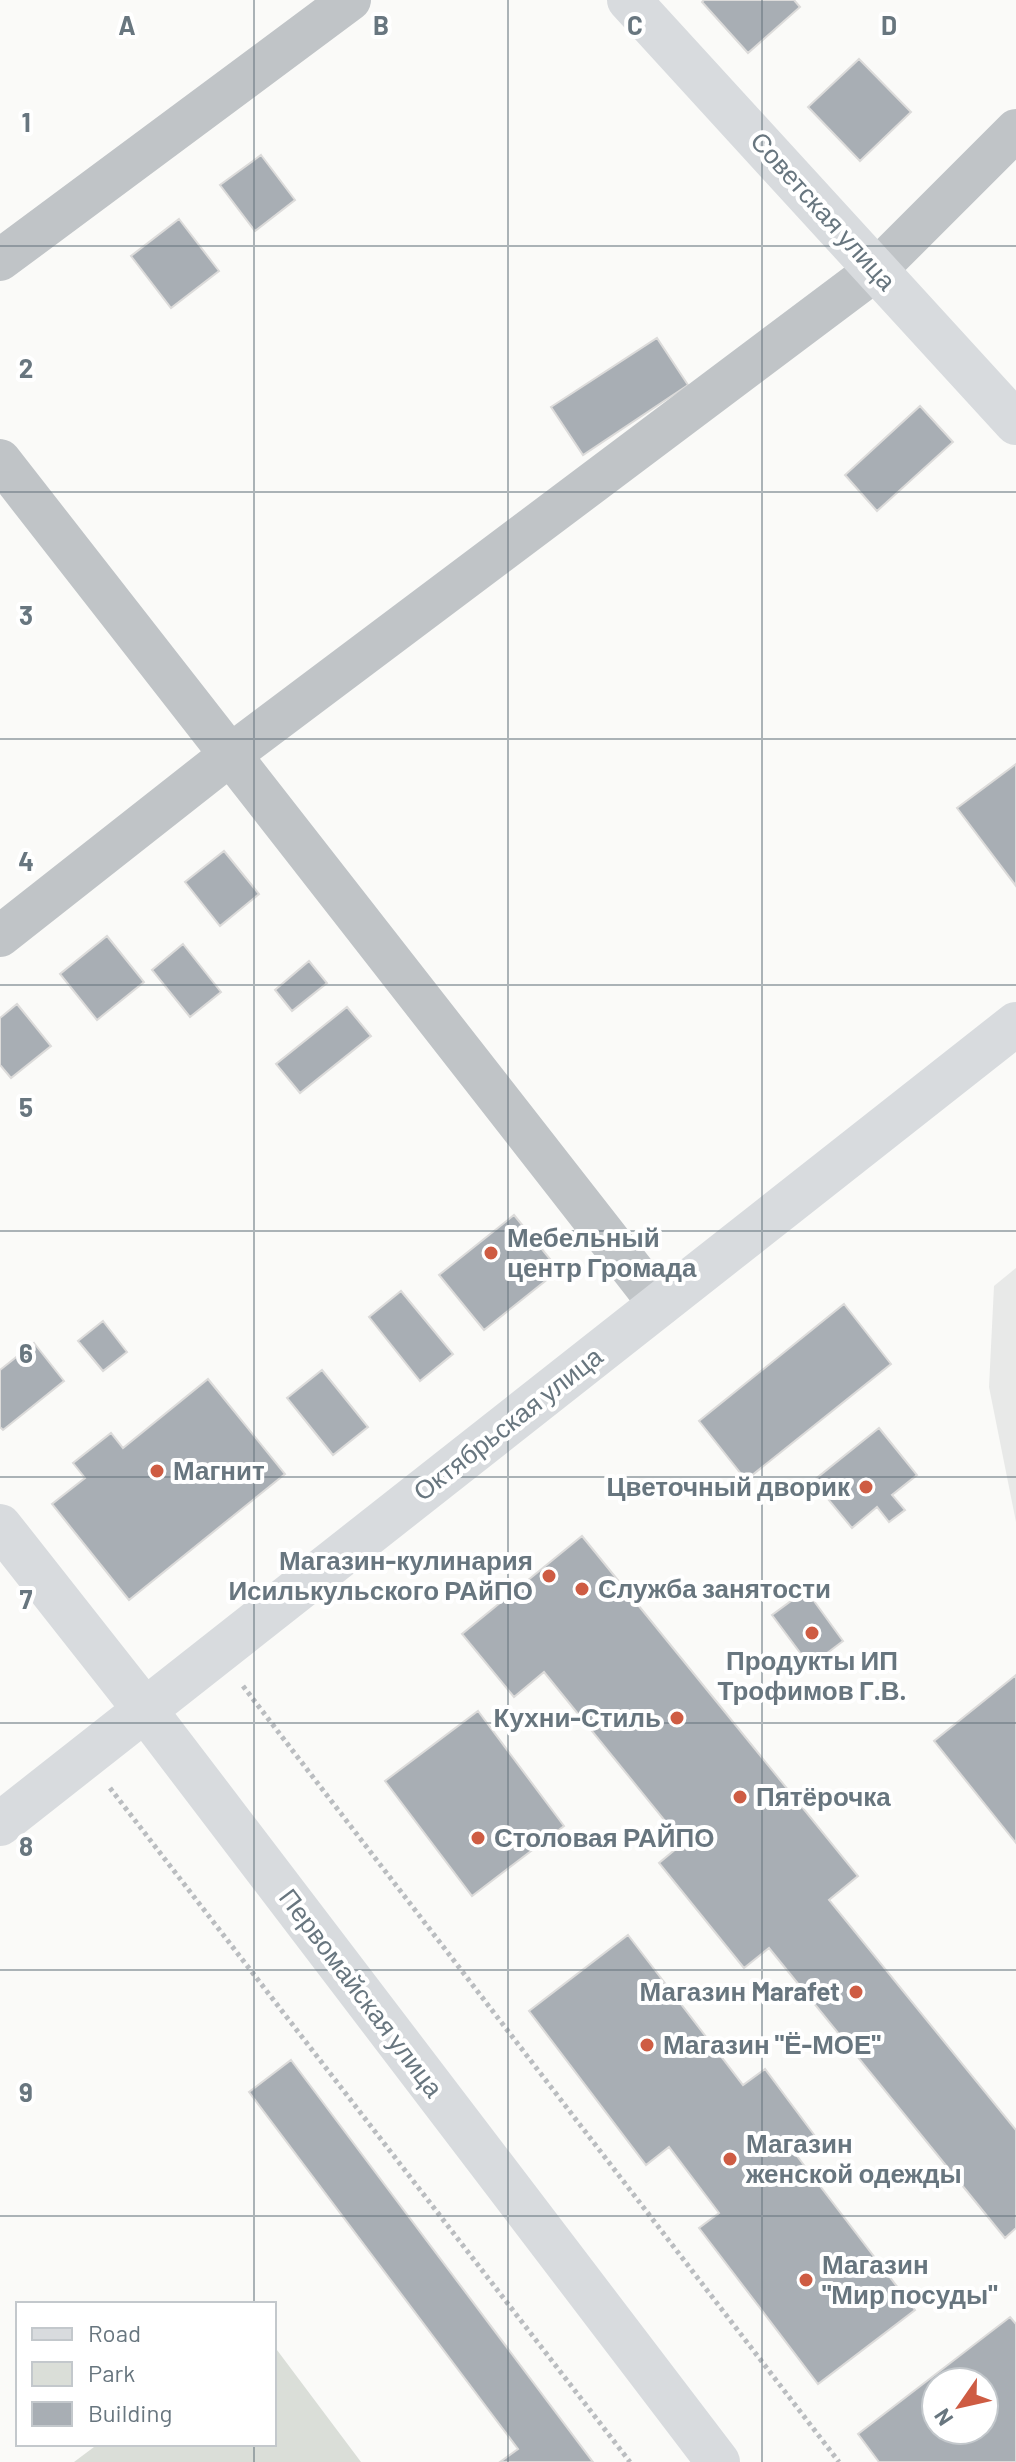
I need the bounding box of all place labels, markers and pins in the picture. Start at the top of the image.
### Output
place label: Мебельный центр Громада [507,1221,697,1282]
marker: Мебельный центр Громада [482,1244,500,1262]
place label: Магнит [173,1454,265,1485]
marker: Магнит [148,1462,166,1480]
place label: Цветочный дворик [607,1470,851,1501]
marker: Цветочный дворик [857,1478,875,1496]
place label: Магазин-кулинария Исилькульского РАйПО [228,1544,533,1605]
marker: Магазин-кулинария Исилькульского РАйПО [540,1567,558,1585]
place label: Служба занятости [598,1572,831,1603]
marker: Служба занятости [573,1580,591,1598]
marker: Продукты ИП Трофимов Г.В. [803,1624,821,1642]
place label: Продукты ИП Трофимов Г.В. [718,1644,906,1705]
place label: Кухни-Стиль [494,1701,661,1732]
marker: Кухни-Стиль [668,1709,686,1727]
place label: Пятёрочка [756,1780,891,1811]
marker: Пятёрочка [731,1788,749,1806]
place label: Столовая РАЙПО [494,1821,714,1852]
marker: Столовая РАЙПО [469,1829,487,1847]
place label: Магазин Marafet [640,1975,840,2006]
marker: Магазин Marafet [847,1983,865,2001]
place label: Магазин "Ё-МОЕ" [663,2028,881,2059]
marker: Магазин "Ё-МОЕ" [638,2036,656,2054]
place label: Магазин женской одежды [745,2127,962,2188]
marker: Магазин женской одежды [721,2150,739,2168]
place label: Магазин "Мир посуды" [822,2248,998,2309]
marker: Магазин "Мир посуды" [797,2271,815,2289]

